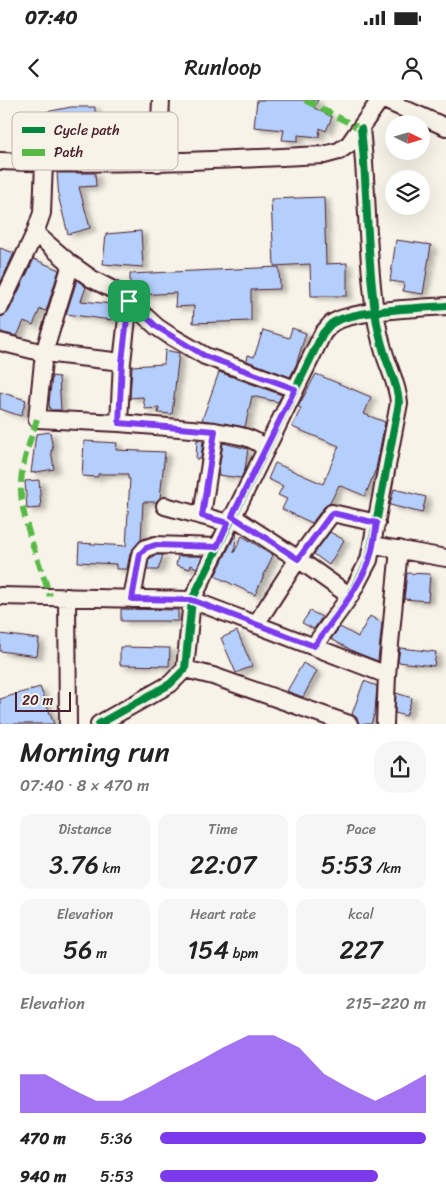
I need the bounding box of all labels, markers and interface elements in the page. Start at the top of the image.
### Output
text: 07:40 [25,1,77,34]
text: Runloop [185,48,261,87]
icon: back [20,54,48,82]
icon: person [398,54,426,82]
legend [12,112,178,170]
north arrow [385,115,430,160]
map controls [385,115,430,215]
text: Cycle path [54,118,120,143]
text: Path [54,140,83,165]
button: layers [385,170,430,215]
pin [108,280,150,322]
icon: arrive [115,287,143,315]
text: 20 m [22,688,53,713]
scale bar [15,689,71,712]
text: Morning run [20,727,170,776]
button: share [374,741,426,793]
text: 07:40 · 8 × 470 m [20,771,149,800]
text: Distance [58,817,112,842]
text: Time [208,817,238,842]
text: Pace [346,817,376,842]
text: 3.76 [49,842,99,887]
text: 22:07 [190,842,256,887]
text: 5:53 [321,842,373,887]
text: km [99,856,121,881]
text: /km [373,856,401,881]
text: Elevation [57,902,113,927]
text: Heart rate [190,902,256,927]
text: kcal [348,902,374,927]
text: 56 [63,927,93,972]
text: 154 [187,927,229,972]
text: 227 [339,927,383,972]
text: m [93,941,107,966]
text: bpm [229,941,259,966]
text: Elevation [20,989,85,1018]
text: 215–220 m [346,989,426,1018]
text: 470 m [20,1124,66,1153]
text: 5:36 [100,1124,132,1153]
text: 940 m [20,1162,66,1191]
text: 5:53 [100,1162,133,1191]

